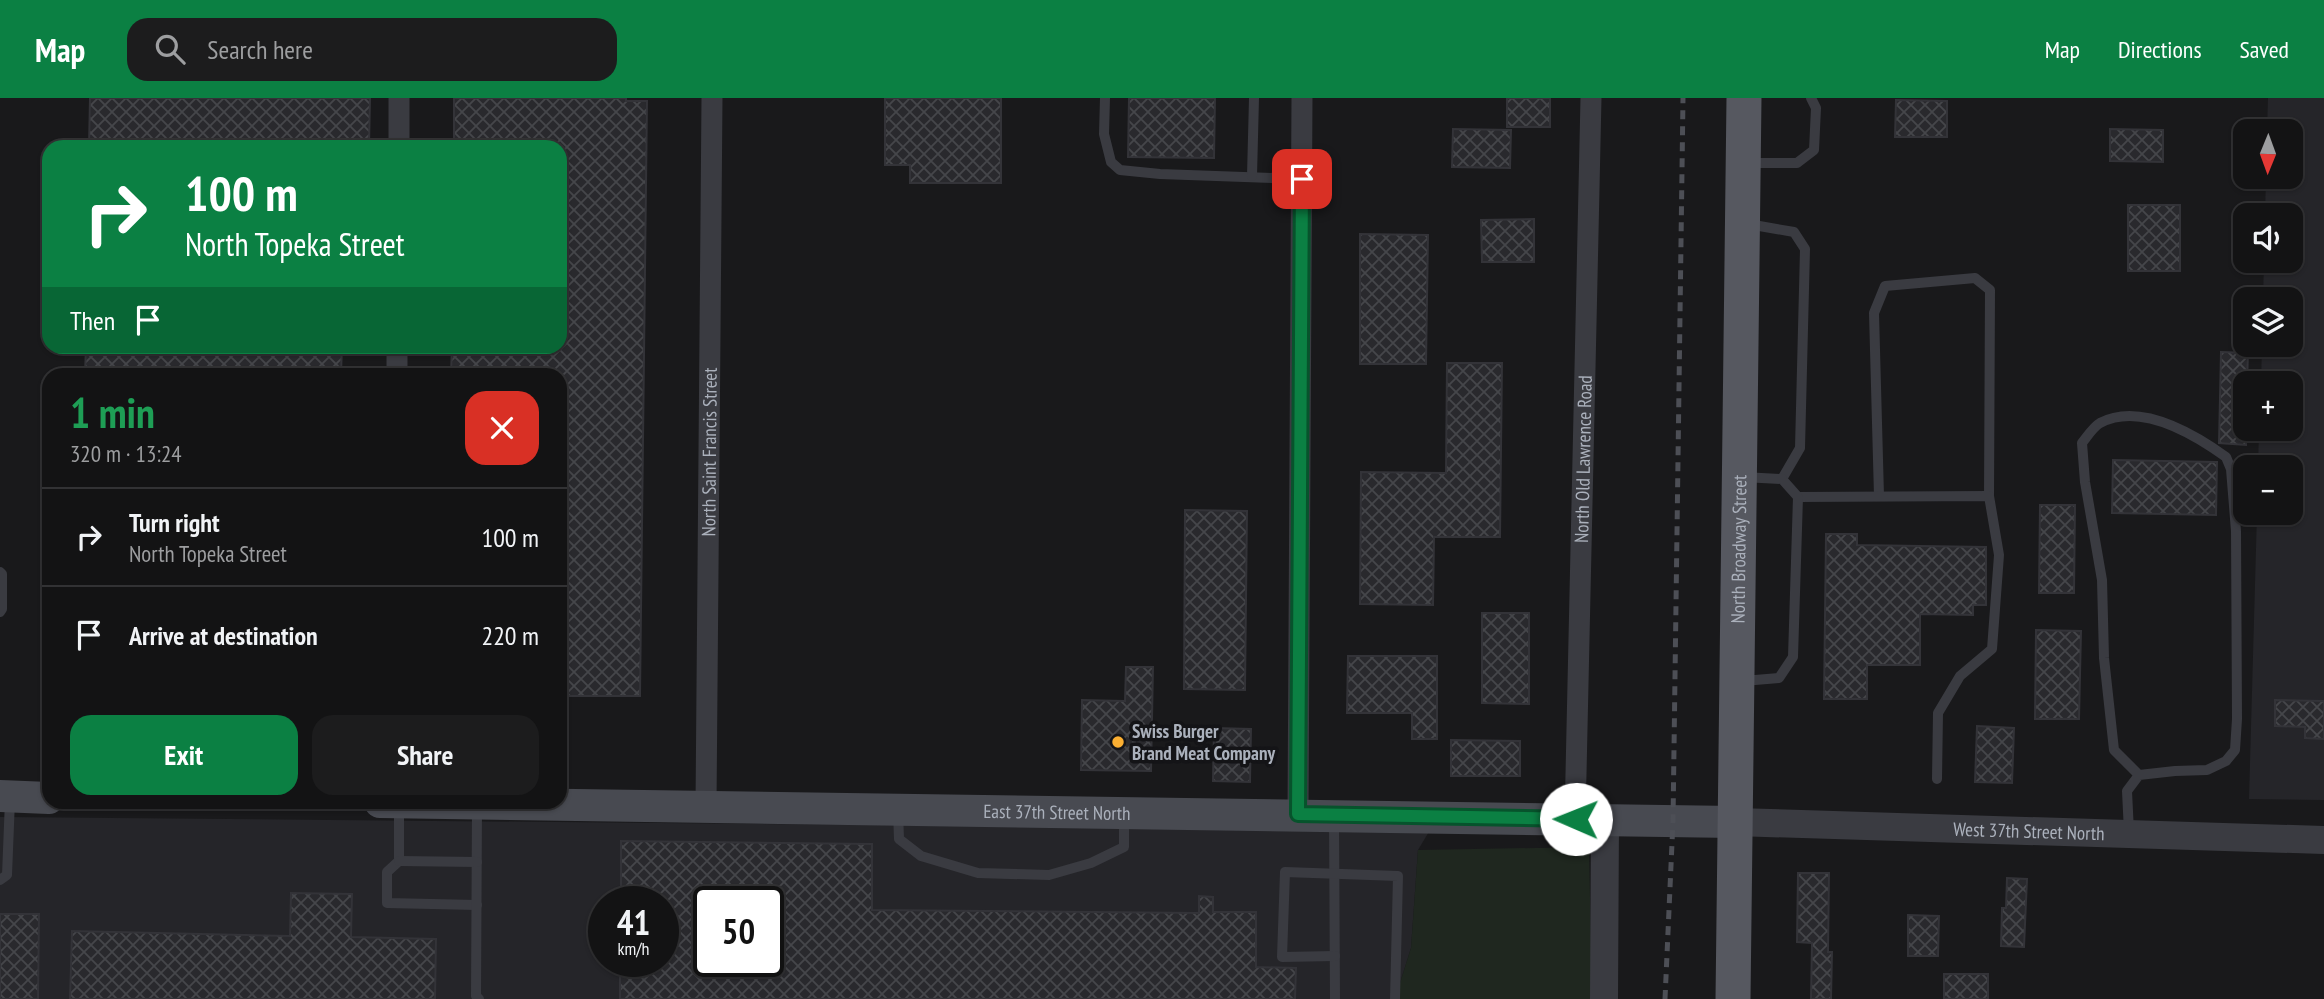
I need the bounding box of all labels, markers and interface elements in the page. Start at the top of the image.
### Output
search box [127,18,617,81]
text: Map [35,28,85,71]
icon: search [151,30,189,68]
text: Search here [207,33,313,66]
text: Map [2045,34,2080,65]
text: Directions [2118,34,2202,65]
text: Saved [2240,34,2289,65]
north arrow [2233,119,2303,189]
map controls [2233,119,2303,525]
pin [1272,149,1332,209]
icon: arrive [1283,160,1321,198]
text: 100 m [185,161,298,225]
icon: right [70,168,161,259]
button: sound [2233,203,2303,273]
text: North Topeka Street [185,223,405,265]
button: layers [2233,287,2303,357]
icon: arrive [129,301,167,339]
text: Then [70,304,115,337]
street label: North Saint Francis Street [696,367,722,537]
button: + [2233,371,2303,441]
street label: North Old Lawrence Road [1569,375,1597,543]
text: 1 min [70,385,155,440]
button: close [465,391,539,465]
text: 320 m · 13:24 [70,439,182,468]
button: − [2233,455,2303,525]
street label: North Broadway Street [1726,474,1751,624]
text: Turn right [129,506,220,539]
icon: right [70,518,108,556]
text: 100 m [481,521,539,554]
text: North Topeka Street [129,539,287,568]
icon: arrive [70,616,108,654]
text: Arrive at destination [129,619,318,652]
text: 220 m [481,619,539,652]
button: Exit [70,715,298,795]
button: Share [312,715,539,795]
place label: Swiss Burger Brand Meat Company [1132,719,1275,765]
marker: Swiss Burger Brand Meat Company [1110,734,1126,750]
position arrow [1539,782,1613,856]
street label: East 37th Street North [983,799,1131,825]
street label: West 37th Street North [1953,817,2105,845]
speed limit sign: 50 [693,886,784,977]
text: 41 [617,899,650,945]
text: km/h [618,937,649,960]

